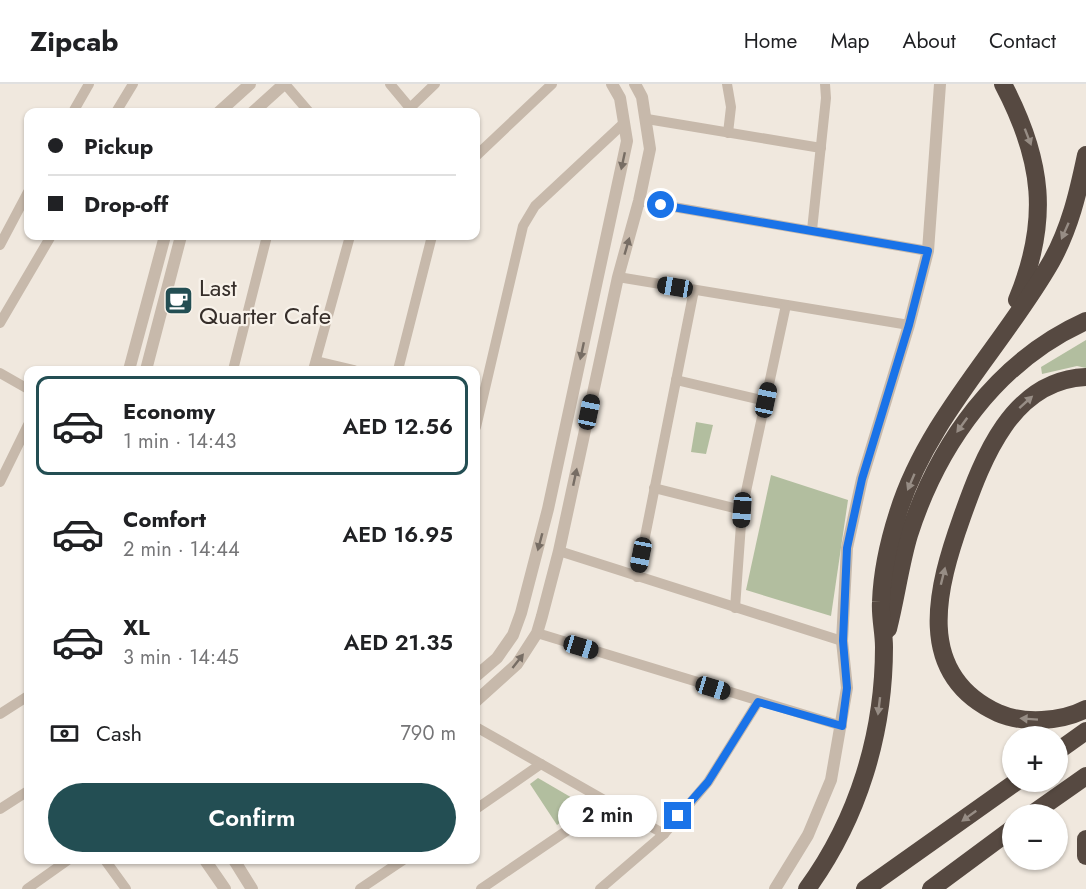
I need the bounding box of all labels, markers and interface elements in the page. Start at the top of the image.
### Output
text: Zipcab [30,21,119,62]
text: Home [744,26,797,56]
text: Map [830,26,870,56]
text: About [903,26,956,56]
text: Contact [989,26,1056,56]
one-way arrow [1023,128,1033,146]
text: Pickup [84,130,153,162]
one-way arrow [617,151,627,170]
text: Drop-off [84,188,168,220]
route start [647,191,674,218]
one-way arrow [1060,223,1069,240]
one-way arrow [623,236,632,254]
place label: Last Quarter Cafe [199,270,331,333]
car [656,275,694,299]
cafe icon: Last Quarter Cafe [162,285,194,317]
one-way arrow [577,342,586,361]
car [753,381,779,419]
car [576,393,602,431]
text: Economy [123,395,215,427]
one-way arrow [1018,395,1033,409]
icon: car [51,399,105,453]
text: AED 12.56 [343,410,453,442]
one-way arrow [956,417,968,433]
text: 1 min · 14:43 [123,427,237,456]
one-way arrow [571,467,580,486]
one-way arrow [906,473,916,491]
car [732,491,752,529]
text: Comfort [123,503,206,535]
icon: car [51,507,105,561]
text: AED 16.95 [343,518,453,550]
one-way arrow [534,533,544,551]
text: 2 min · 14:44 [123,535,240,564]
car [629,536,653,574]
one-way arrow [939,567,949,585]
text: XL [123,611,150,643]
icon: car [51,615,105,669]
text: AED 21.35 [344,626,453,658]
car [561,633,601,661]
text: 3 min · 14:45 [123,643,239,672]
one-way arrow [511,653,524,669]
car [693,674,733,702]
one-way arrow [874,696,884,715]
one-way arrow [1020,714,1039,724]
icon: cash [48,717,81,750]
text: Cash [96,717,142,749]
text: 790 m [400,719,456,748]
map controls [1002,726,1068,870]
button: + [1002,726,1068,792]
button: Confirm [48,783,456,852]
callout: 2 min [558,795,657,837]
text: 2 min [582,801,633,830]
route end [664,802,691,829]
button: − [1002,804,1068,870]
one-way arrow [961,810,977,822]

